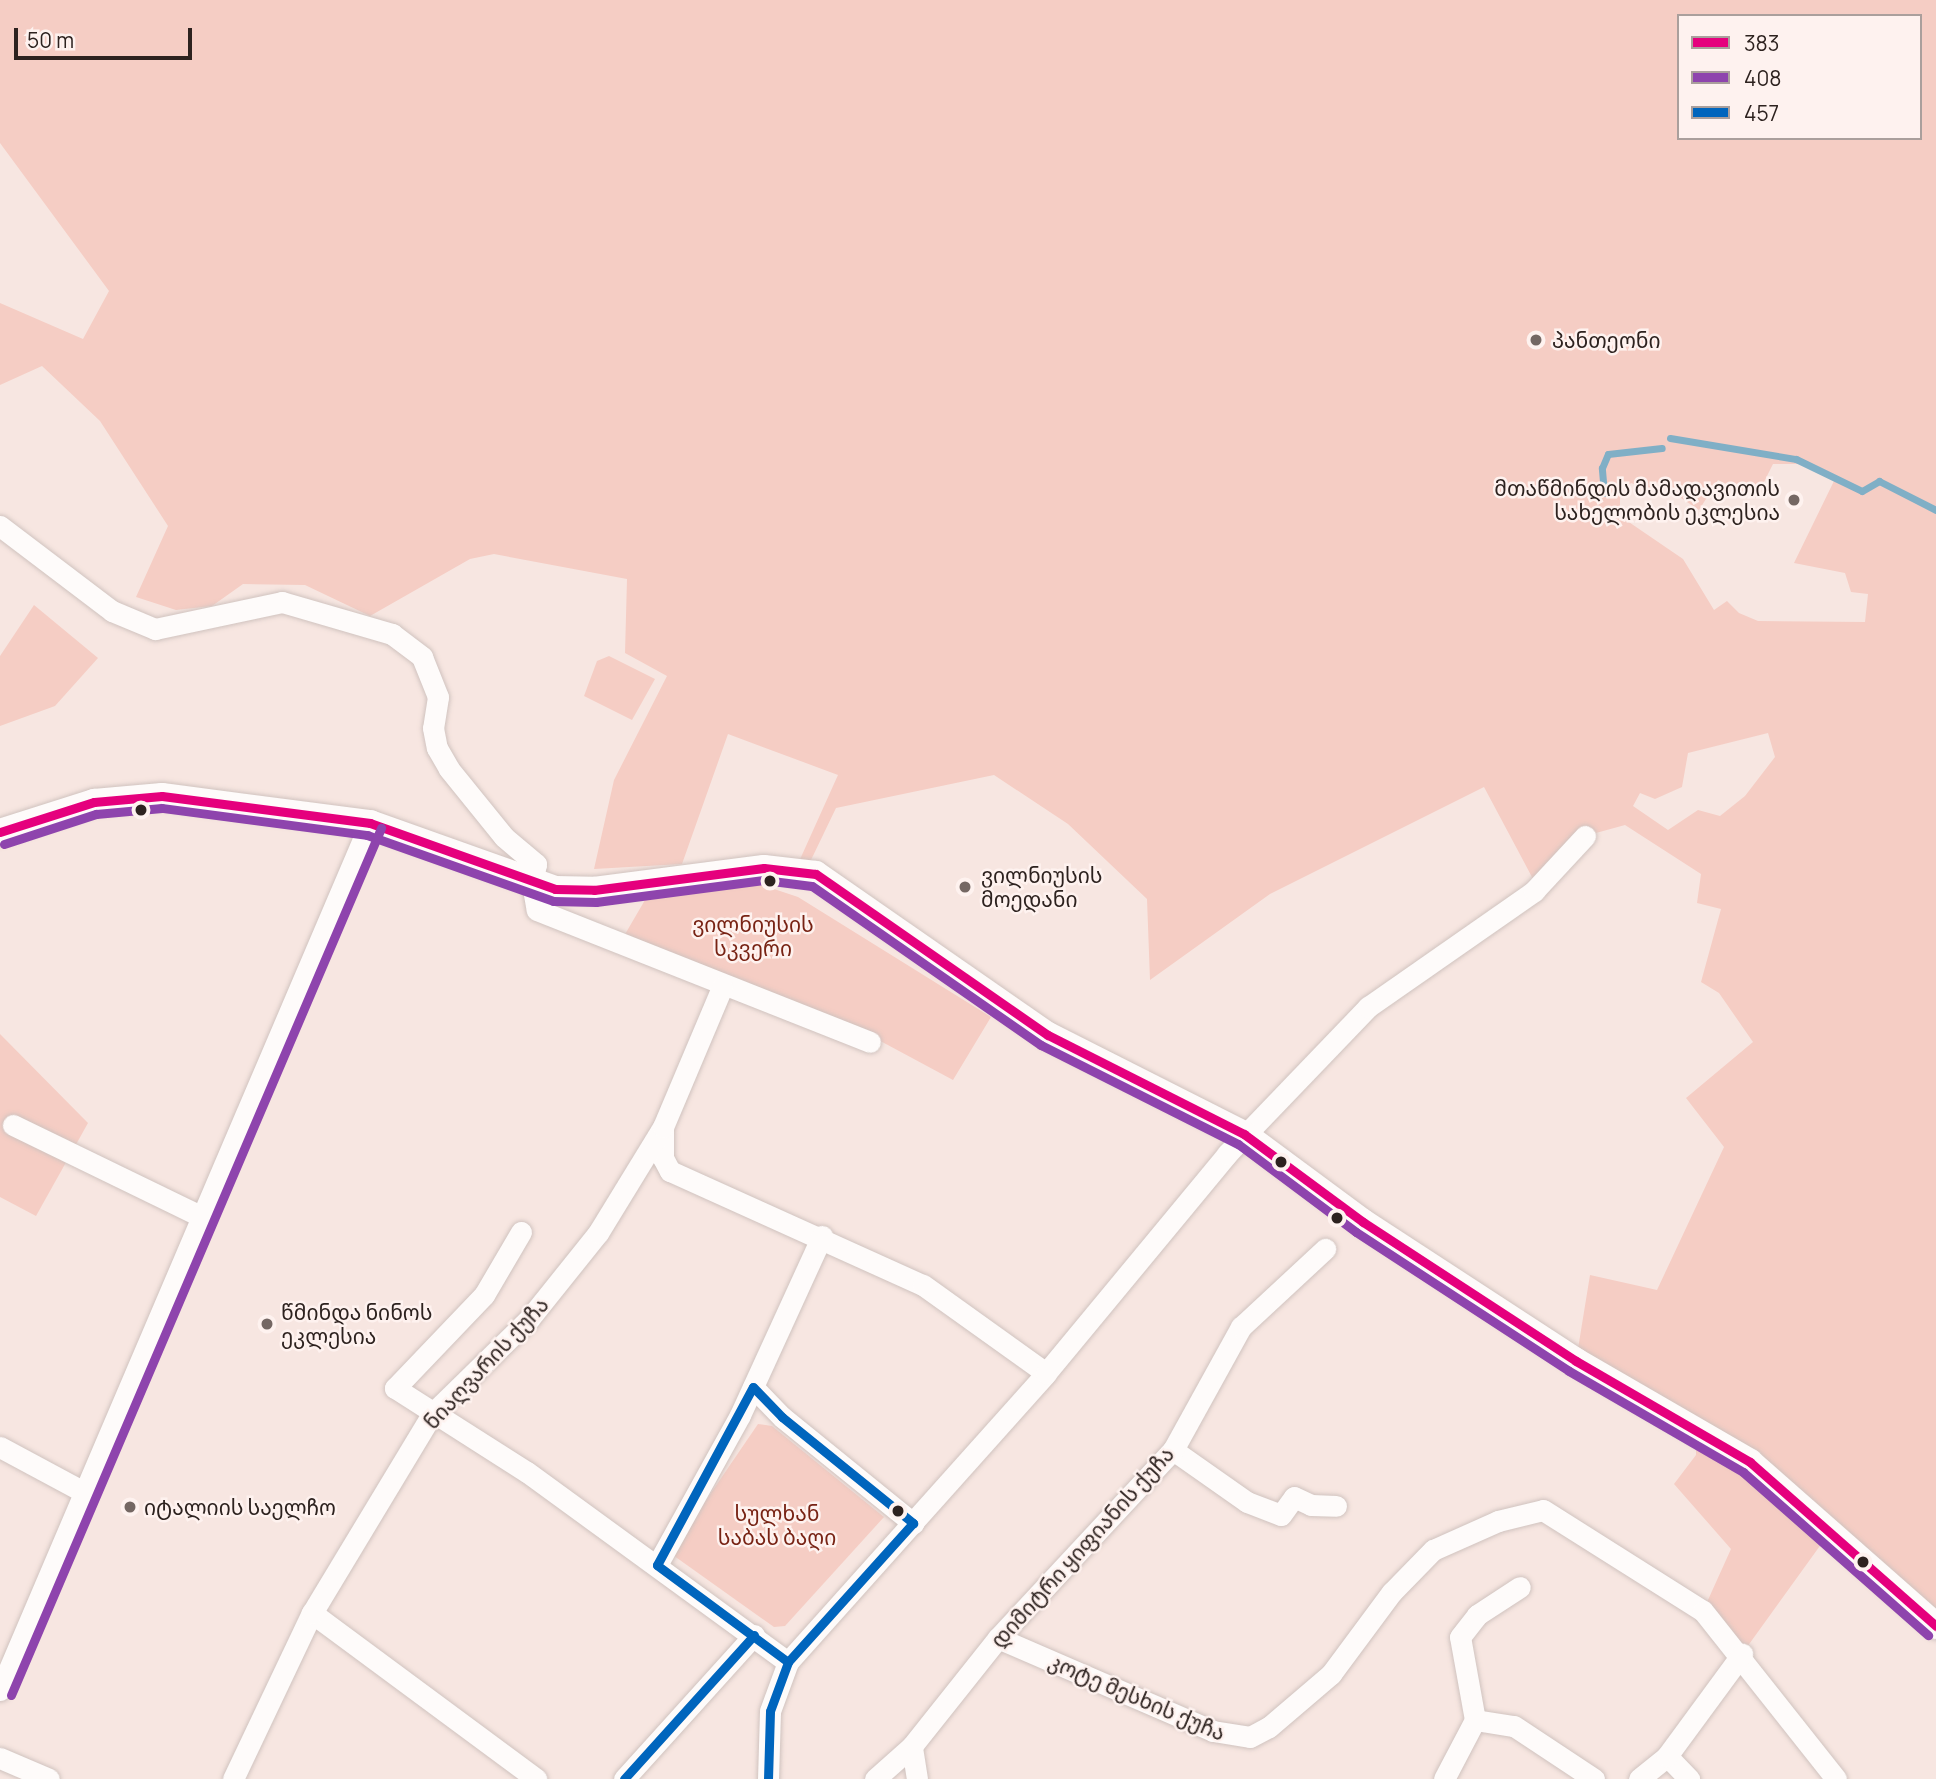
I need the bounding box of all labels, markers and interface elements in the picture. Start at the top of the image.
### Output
scale bar [18,14,196,58]
legend [1677,14,1922,140]
text: 50 m [27,26,74,54]
text: 383 [1744,29,1779,57]
text: 408 [1744,64,1781,92]
text: 457 [1744,99,1779,127]
place label: პანთეონი [1552,327,1661,353]
marker: პანთეონი [1526,330,1546,350]
place label: მთაწმინდის მამადავითის სახელობის ეკლესია [1494,475,1780,525]
marker: მთაწმინდის მამადავითის სახელობის ეკლესია [1786,492,1802,508]
unlabelled marker [134,803,148,817]
place label: ვილნიუსის მოედანი [981,862,1102,912]
unlabelled marker [763,874,777,888]
marker: ვილნიუსის მოედანი [955,877,975,897]
park label: ვილნიუსის სკვერი [692,911,814,961]
unlabelled marker [1274,1155,1288,1169]
unlabelled marker [1330,1211,1344,1225]
street label: ნიაღვარის ქუჩა [418,1292,554,1434]
place label: წმინდა ნინოს ეკლესია [281,1299,432,1349]
marker: წმინდა ნინოს ეკლესია [259,1316,275,1332]
street label: დიმიტრი ყიფიანის ქუჩა [985,1441,1179,1653]
place label: იტალიის საელჩო [144,1494,336,1520]
marker: იტალიის საელჩო [122,1499,138,1515]
park label: სულხან საბას ბაღი [718,1500,836,1550]
unlabelled marker [891,1504,905,1518]
unlabelled marker [1856,1555,1870,1569]
street label: კოტე მესხის ქუჩა [1045,1648,1229,1746]

